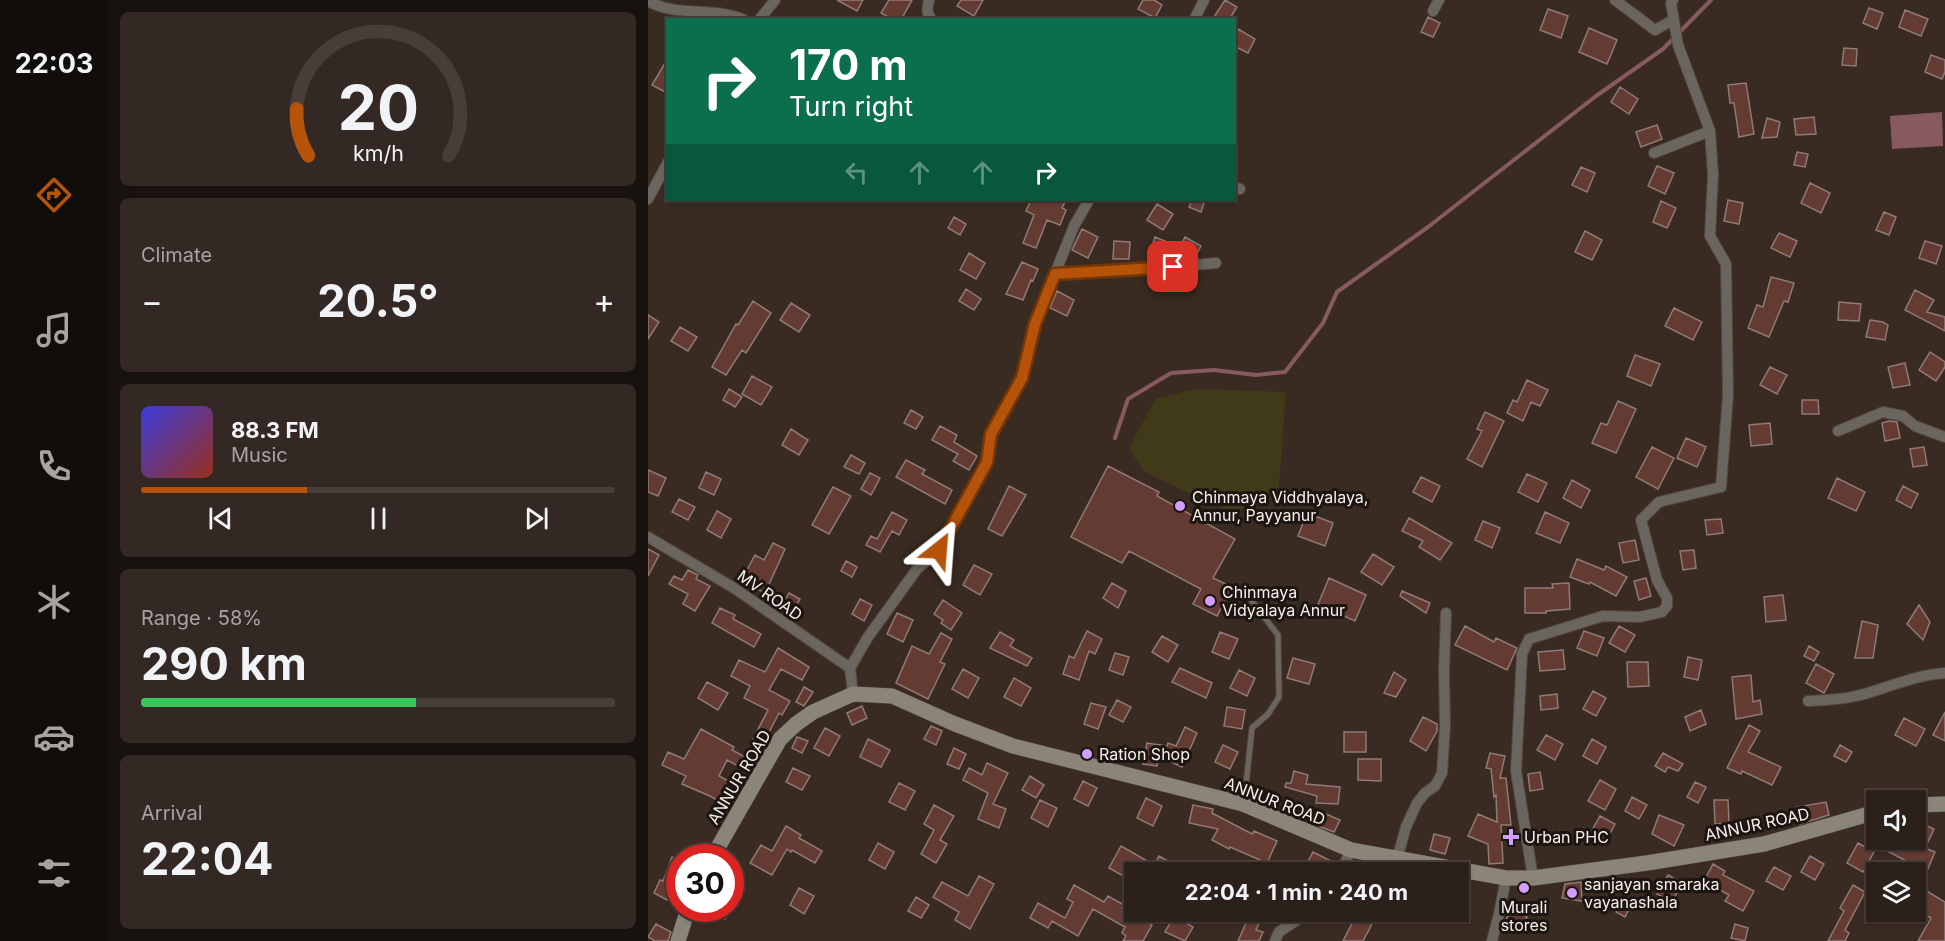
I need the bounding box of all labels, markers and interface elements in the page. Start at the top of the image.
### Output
text: 170 m [789,39,907,90]
icon: right [690,42,768,120]
text: 22:03 [15,47,93,80]
text: 20 [337,70,419,145]
text: Turn right [789,90,913,123]
text: km/h [353,140,403,166]
icon: left [840,156,873,189]
icon: ahead [903,156,936,189]
icon: ahead [966,156,999,189]
icon: right [1029,156,1062,189]
icon: directions [33,174,75,216]
pin [1147,241,1198,292]
text: Climate [141,243,212,267]
icon: arrive [1156,250,1189,283]
text: 20.5° [317,273,439,328]
text: − [141,281,163,321]
text: + [593,281,615,321]
icon: music [33,309,75,351]
text: 88.3 FM [231,417,319,443]
text: Music [231,443,288,467]
icon: phone [33,445,75,487]
place label: Chinmaya Viddhyalaya, Annur, Payyanur [1192,487,1368,525]
marker: Chinmaya Viddhyalaya, Annur, Payyanur [1173,499,1187,513]
icon: previous [204,502,237,535]
icon: pause [362,502,395,535]
icon: next [520,502,553,535]
position arrow [907,518,971,582]
street label: MV ROAD [734,565,806,625]
icon: climate [33,581,75,623]
place label: Chinmaya Vidyalaya Annur [1222,582,1345,620]
marker: Chinmaya Vidyalaya Annur [1203,594,1217,608]
text: Range · 58% [141,606,262,630]
text: 290 km [141,636,307,691]
icon: car [33,716,75,758]
street label: ANNUR ROAD [703,726,775,828]
place label: Ration Shop [1099,744,1190,764]
marker: Ration Shop [1080,747,1094,761]
street label: ANNUR ROAD [1222,773,1328,829]
map controls [1866,790,1926,922]
button: sound [1866,790,1926,850]
text: Arrival [141,801,203,825]
street label: ANNUR ROAD [1703,803,1811,845]
place label: Urban PHC [1524,827,1609,847]
marker: Urban PHC [1502,828,1520,846]
text: 22:04 [141,831,274,886]
speed limit sign: 30 [666,844,744,922]
icon: filters [33,852,75,894]
button: layers [1866,862,1926,922]
place label: sanjayan smaraka vayanashala [1584,874,1720,912]
text: 22:04 · 1 min · 240 m [1185,879,1408,905]
marker: Murali stores [1517,881,1531,895]
marker: sanjayan smaraka vayanashala [1565,886,1579,900]
place label: Murali stores [1501,897,1547,935]

